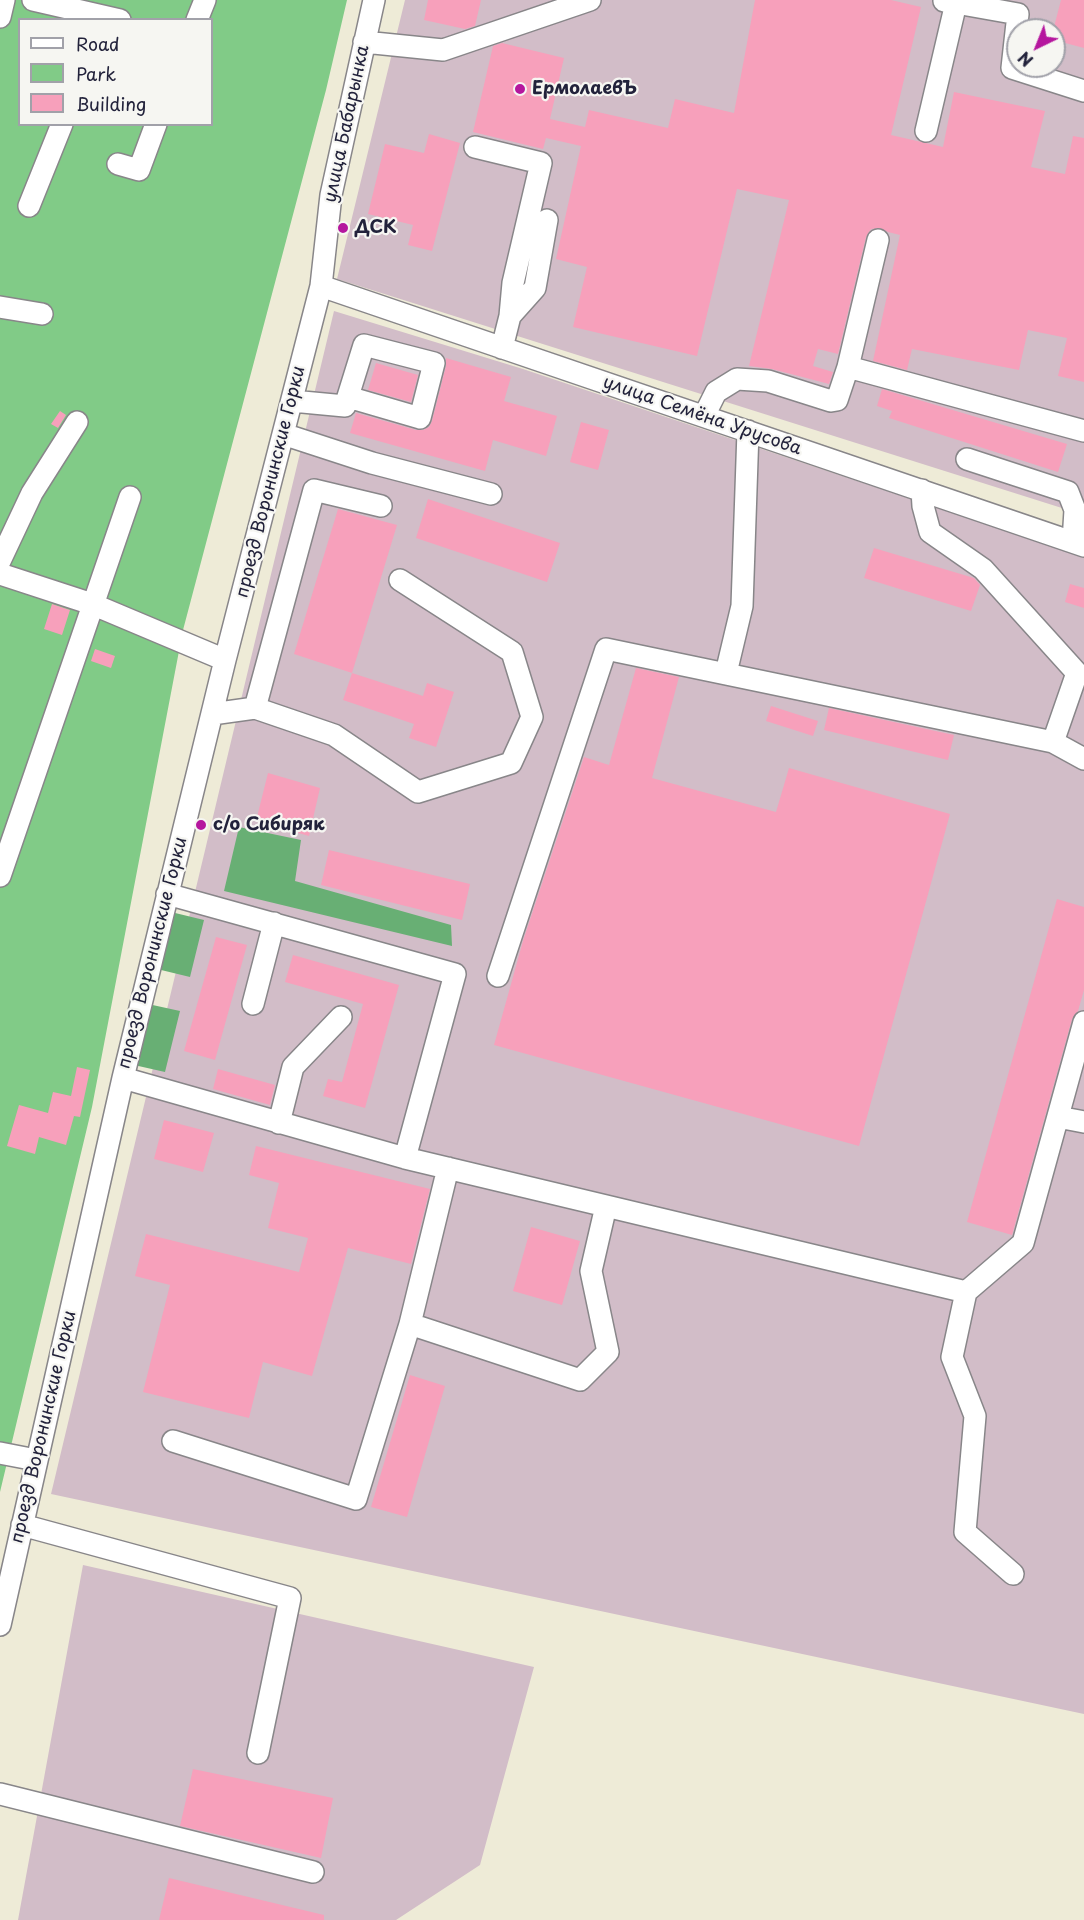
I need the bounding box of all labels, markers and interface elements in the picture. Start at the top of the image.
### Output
legend [18,18,213,126]
north arrow [1006,18,1066,78]
text: Road [76,30,120,57]
street label: улица Бабарынка [320,43,374,205]
text: N [1012,47,1038,73]
text: Park [76,60,116,87]
place label: ЕрмолаевЪ [532,78,637,100]
marker: ЕрмолаевЪ [513,82,527,96]
text: Building [76,90,146,117]
place label: ДСК [355,217,396,239]
marker: ДСК [336,221,350,235]
street label: проезд Воронинские Горки [232,364,310,600]
street label: улица Семёна Урусова [600,372,804,460]
place label: с/о Сибиряк [213,814,324,836]
marker: с/о Сибиряк [194,818,208,832]
street label: проезд Воронинские Горки [114,835,192,1071]
street label: проезд Воронинские Горки [7,1309,81,1545]

